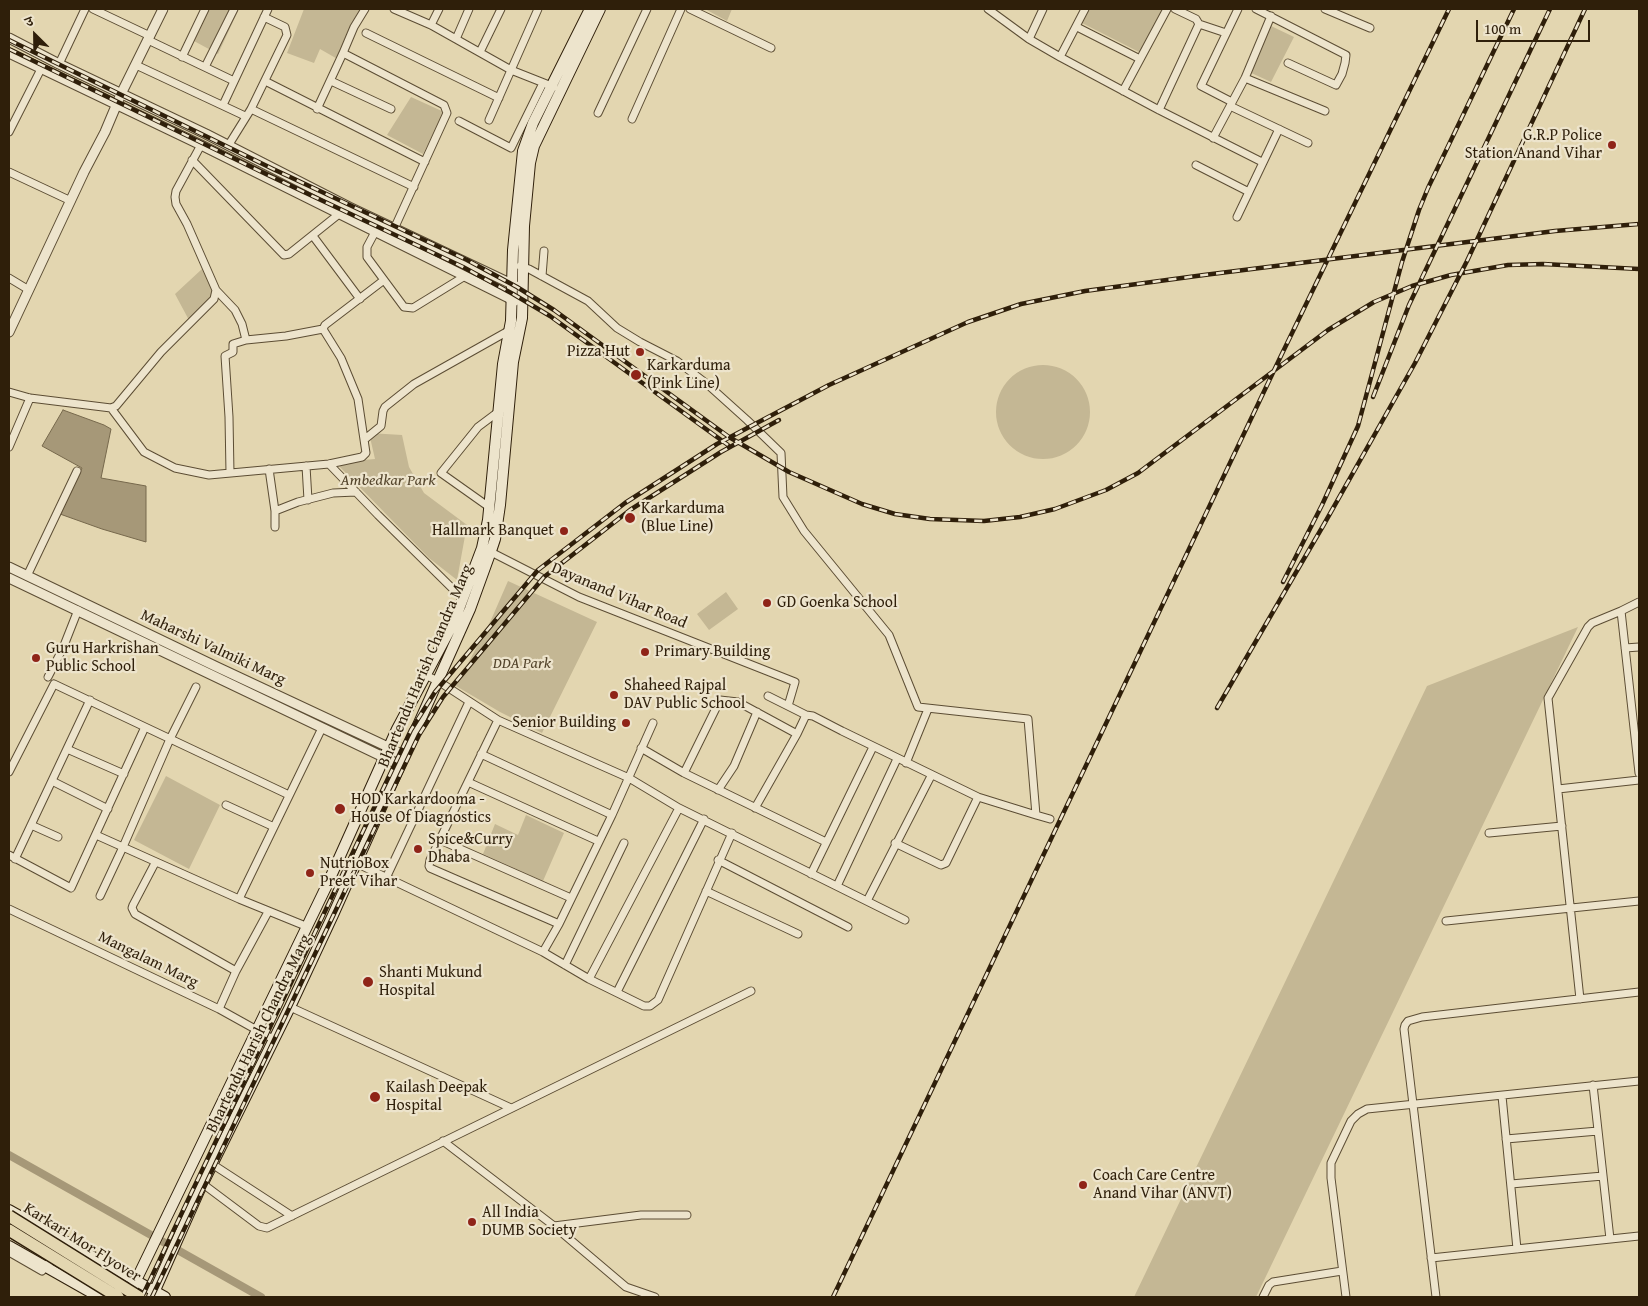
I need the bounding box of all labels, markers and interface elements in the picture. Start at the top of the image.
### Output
north arrow [10,10,60,60]
scale bar [1478,10,1592,42]
text: उ [22,11,36,32]
text: 100 m [1484,18,1521,39]
place label: G.R.P Police Station Anand Vihar [1465,126,1602,164]
marker: G.R.P Police Station Anand Vihar [1606,139,1618,151]
place label: Pizza Hut [567,342,630,362]
marker: Pizza Hut [634,346,646,358]
place label: Karkarduma (Pink Line) [647,356,731,394]
marker: Karkarduma (Pink Line) [629,368,643,382]
park label: Ambedkar Park [341,471,435,491]
place label: Karkarduma (Blue Line) [641,499,725,537]
marker: Karkarduma (Blue Line) [623,511,637,525]
place label: Hallmark Banquet [432,521,554,541]
marker: Hallmark Banquet [558,525,570,537]
street label: Dayanand Vihar Road [548,559,690,633]
street label: Bhartendu Harish Chandra Marg [374,562,478,770]
place label: GD Goenka School [777,593,897,613]
marker: GD Goenka School [761,597,773,609]
street label: Maharshi Valmiki Marg [137,606,289,690]
place label: Guru Harkrishan Public School [46,639,159,677]
place label: Primary Building [655,642,770,662]
marker: Primary Building [639,646,651,658]
marker: Guru Harkrishan Public School [30,652,42,664]
park label: DDA Park [493,654,551,674]
place label: Shaheed Rajpal DAV Public School [624,676,745,714]
marker: Shaheed Rajpal DAV Public School [608,689,620,701]
place label: Senior Building [512,713,616,733]
marker: Senior Building [620,717,632,729]
place label: HOD Karkardooma - House Of Diagnostics [351,790,491,828]
marker: HOD Karkardooma - House Of Diagnostics [333,802,347,816]
place label: Spice&Curry Dhaba [428,830,513,868]
marker: Spice&Curry Dhaba [412,843,424,855]
place label: NutrioBox Preet Vihar [320,854,397,892]
marker: NutrioBox Preet Vihar [304,867,316,879]
street label: Mangalam Marg [95,927,201,993]
street label: Bhartendu Harish Chandra Marg [202,932,316,1136]
place label: Shanti Mukund Hospital [379,963,482,1001]
marker: Shanti Mukund Hospital [361,975,375,989]
place label: Kailash Deepak Hospital [386,1078,487,1116]
marker: Kailash Deepak Hospital [368,1090,382,1104]
place label: Coach Care Centre Anand Vihar (ANVT) [1093,1166,1232,1204]
marker: Coach Care Centre Anand Vihar (ANVT) [1077,1179,1089,1191]
street label: Karkari Mor Flyover [20,1199,144,1287]
place label: All India DUMB Society [482,1203,577,1241]
marker: All India DUMB Society [466,1216,478,1228]

